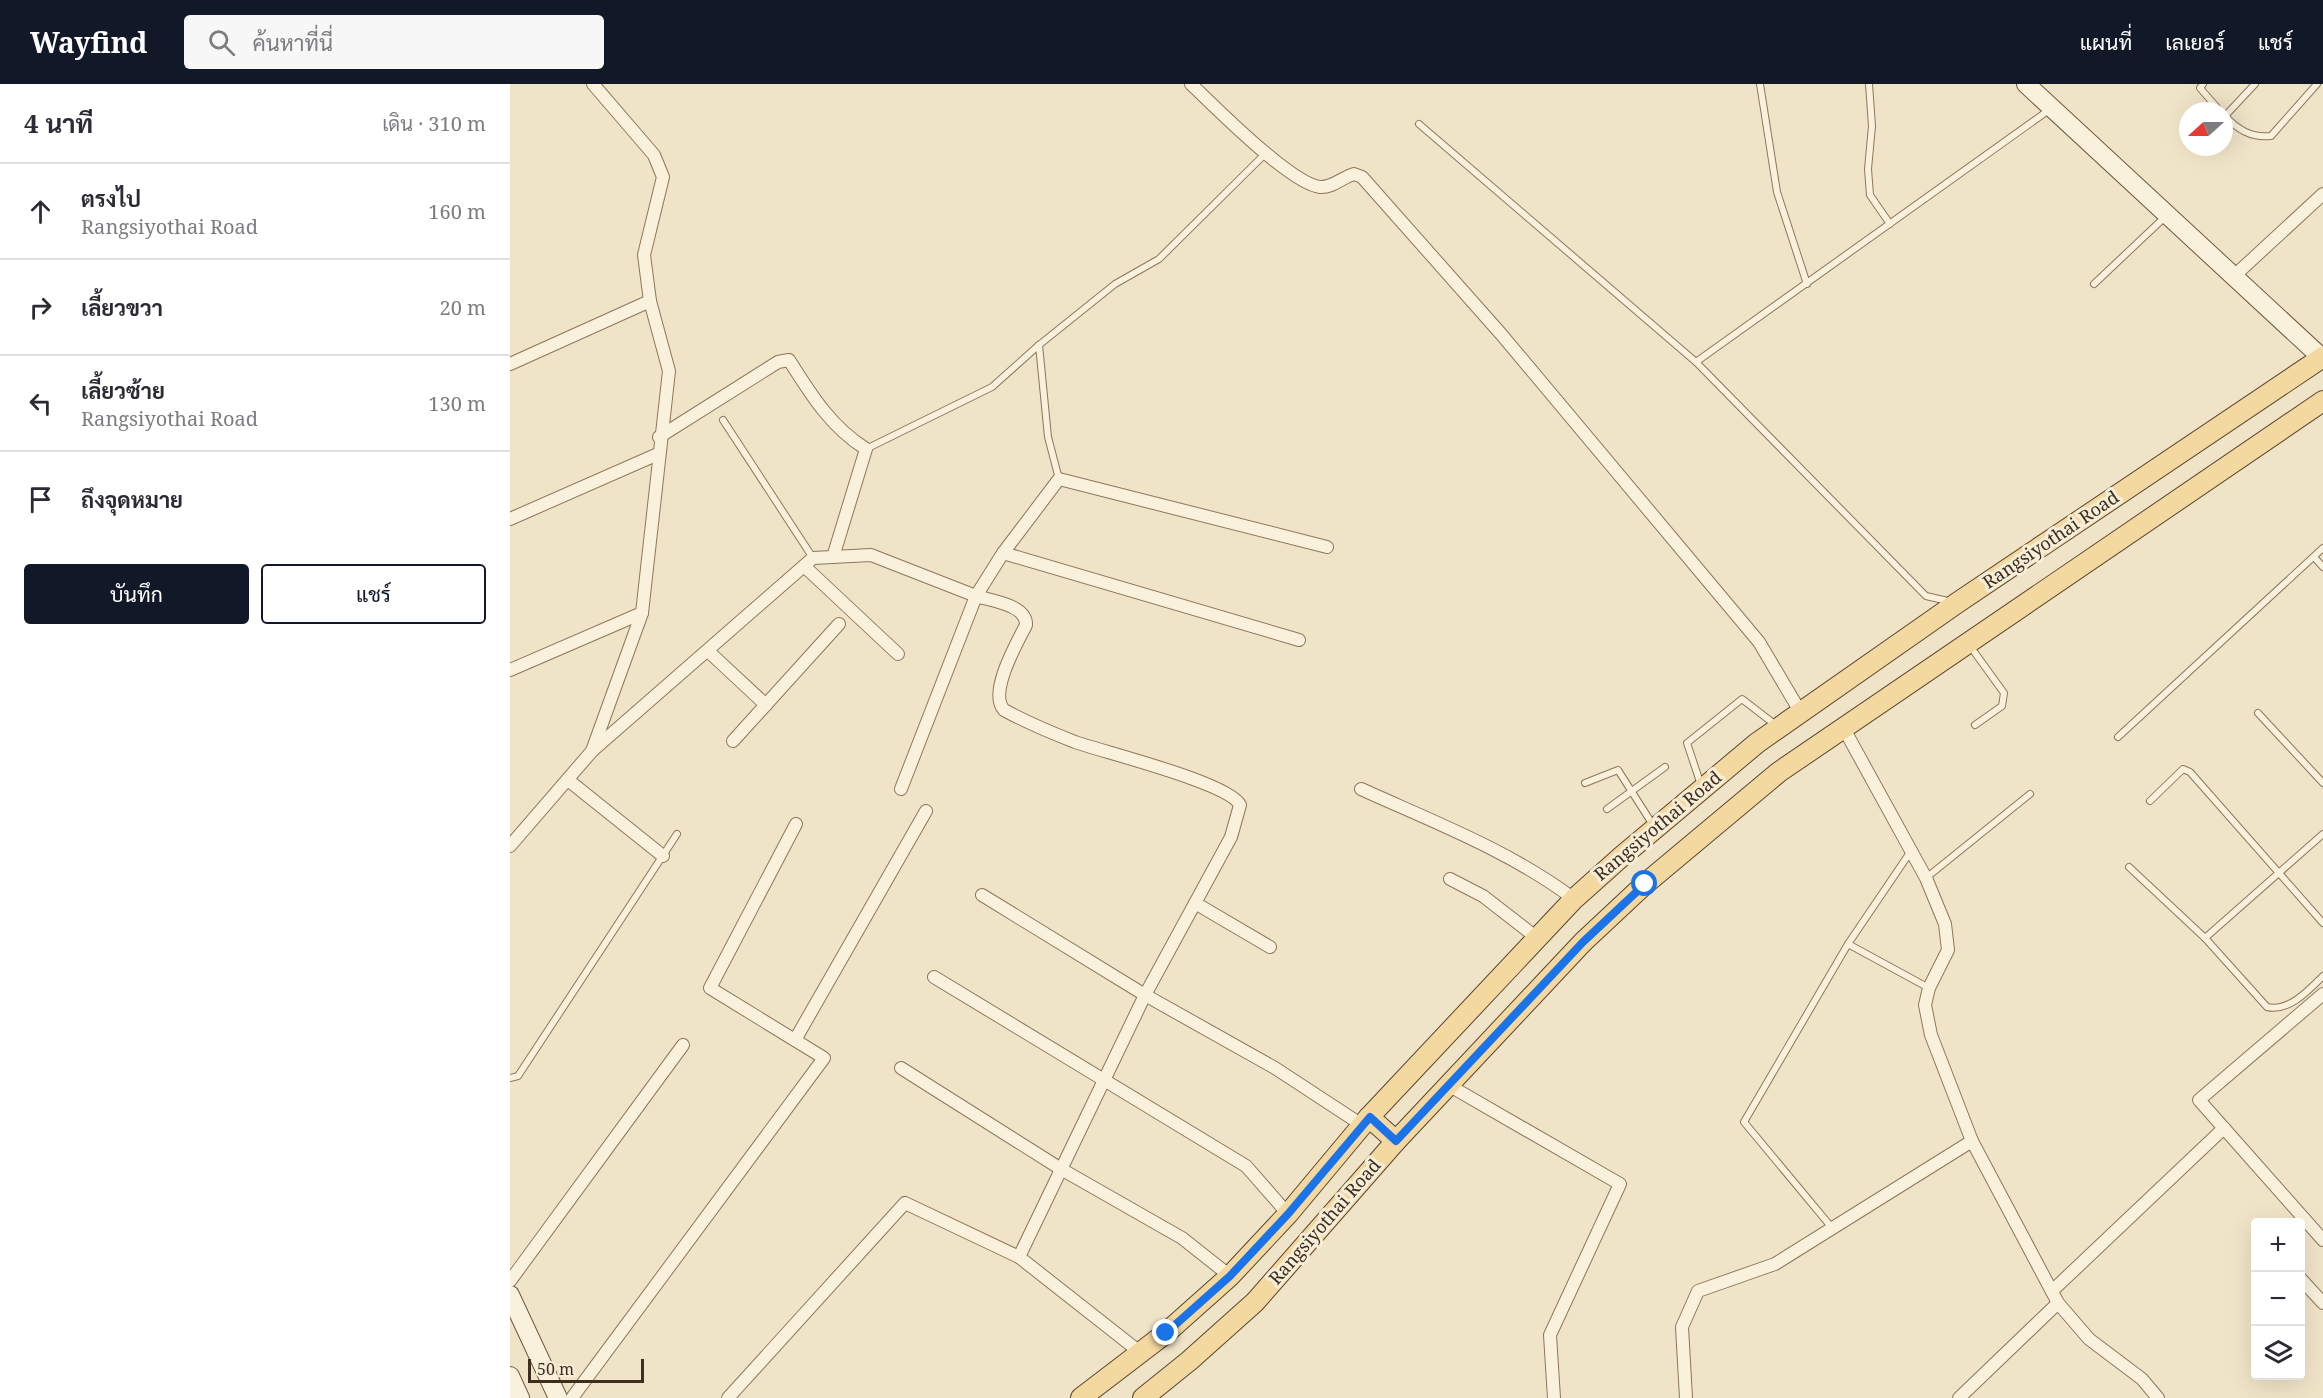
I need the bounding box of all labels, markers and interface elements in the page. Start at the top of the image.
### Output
search box [184,15,604,69]
text: Wayfind [30,23,148,61]
icon: search [205,26,238,59]
text: ค้นหาที่นี่ [253,27,333,57]
text: แผนที่ [2080,28,2132,56]
text: เลเยอร์ [2165,28,2225,56]
text: แชร์ [2258,28,2293,56]
north arrow [2179,102,2233,156]
text: 4 นาที [24,105,93,141]
text: เดิน · 310 m [382,110,486,137]
text: ตรงไป [81,183,141,213]
icon: ahead [24,195,57,228]
text: 160 m [428,198,486,225]
text: Rangsiyothai Road [81,213,258,240]
icon: right [24,291,57,324]
text: เลี้ยวขวา [81,292,163,322]
text: 20 m [440,294,486,321]
text: เลี้ยวซ้าย [81,375,165,405]
icon: left [24,387,57,420]
text: 130 m [428,390,486,417]
text: Rangsiyothai Road [81,405,258,432]
icon: arrive [24,483,57,516]
text: ถึงจุดหมาย [81,484,183,514]
street label: Rangsiyothai Road [1978,485,2123,594]
button: บันทึก [24,564,249,624]
button: แชร์ [261,564,486,624]
street label: Rangsiyothai Road [1589,765,1726,886]
route start [1631,870,1657,896]
street label: Rangsiyothai Road [1263,1153,1386,1289]
map controls [2251,1218,2305,1380]
button: + [2251,1218,2305,1272]
button: − [2251,1272,2305,1326]
route end [1152,1319,1178,1345]
button: layers [2251,1326,2305,1380]
scale bar [528,1356,644,1384]
text: 50 m [537,1358,574,1380]

